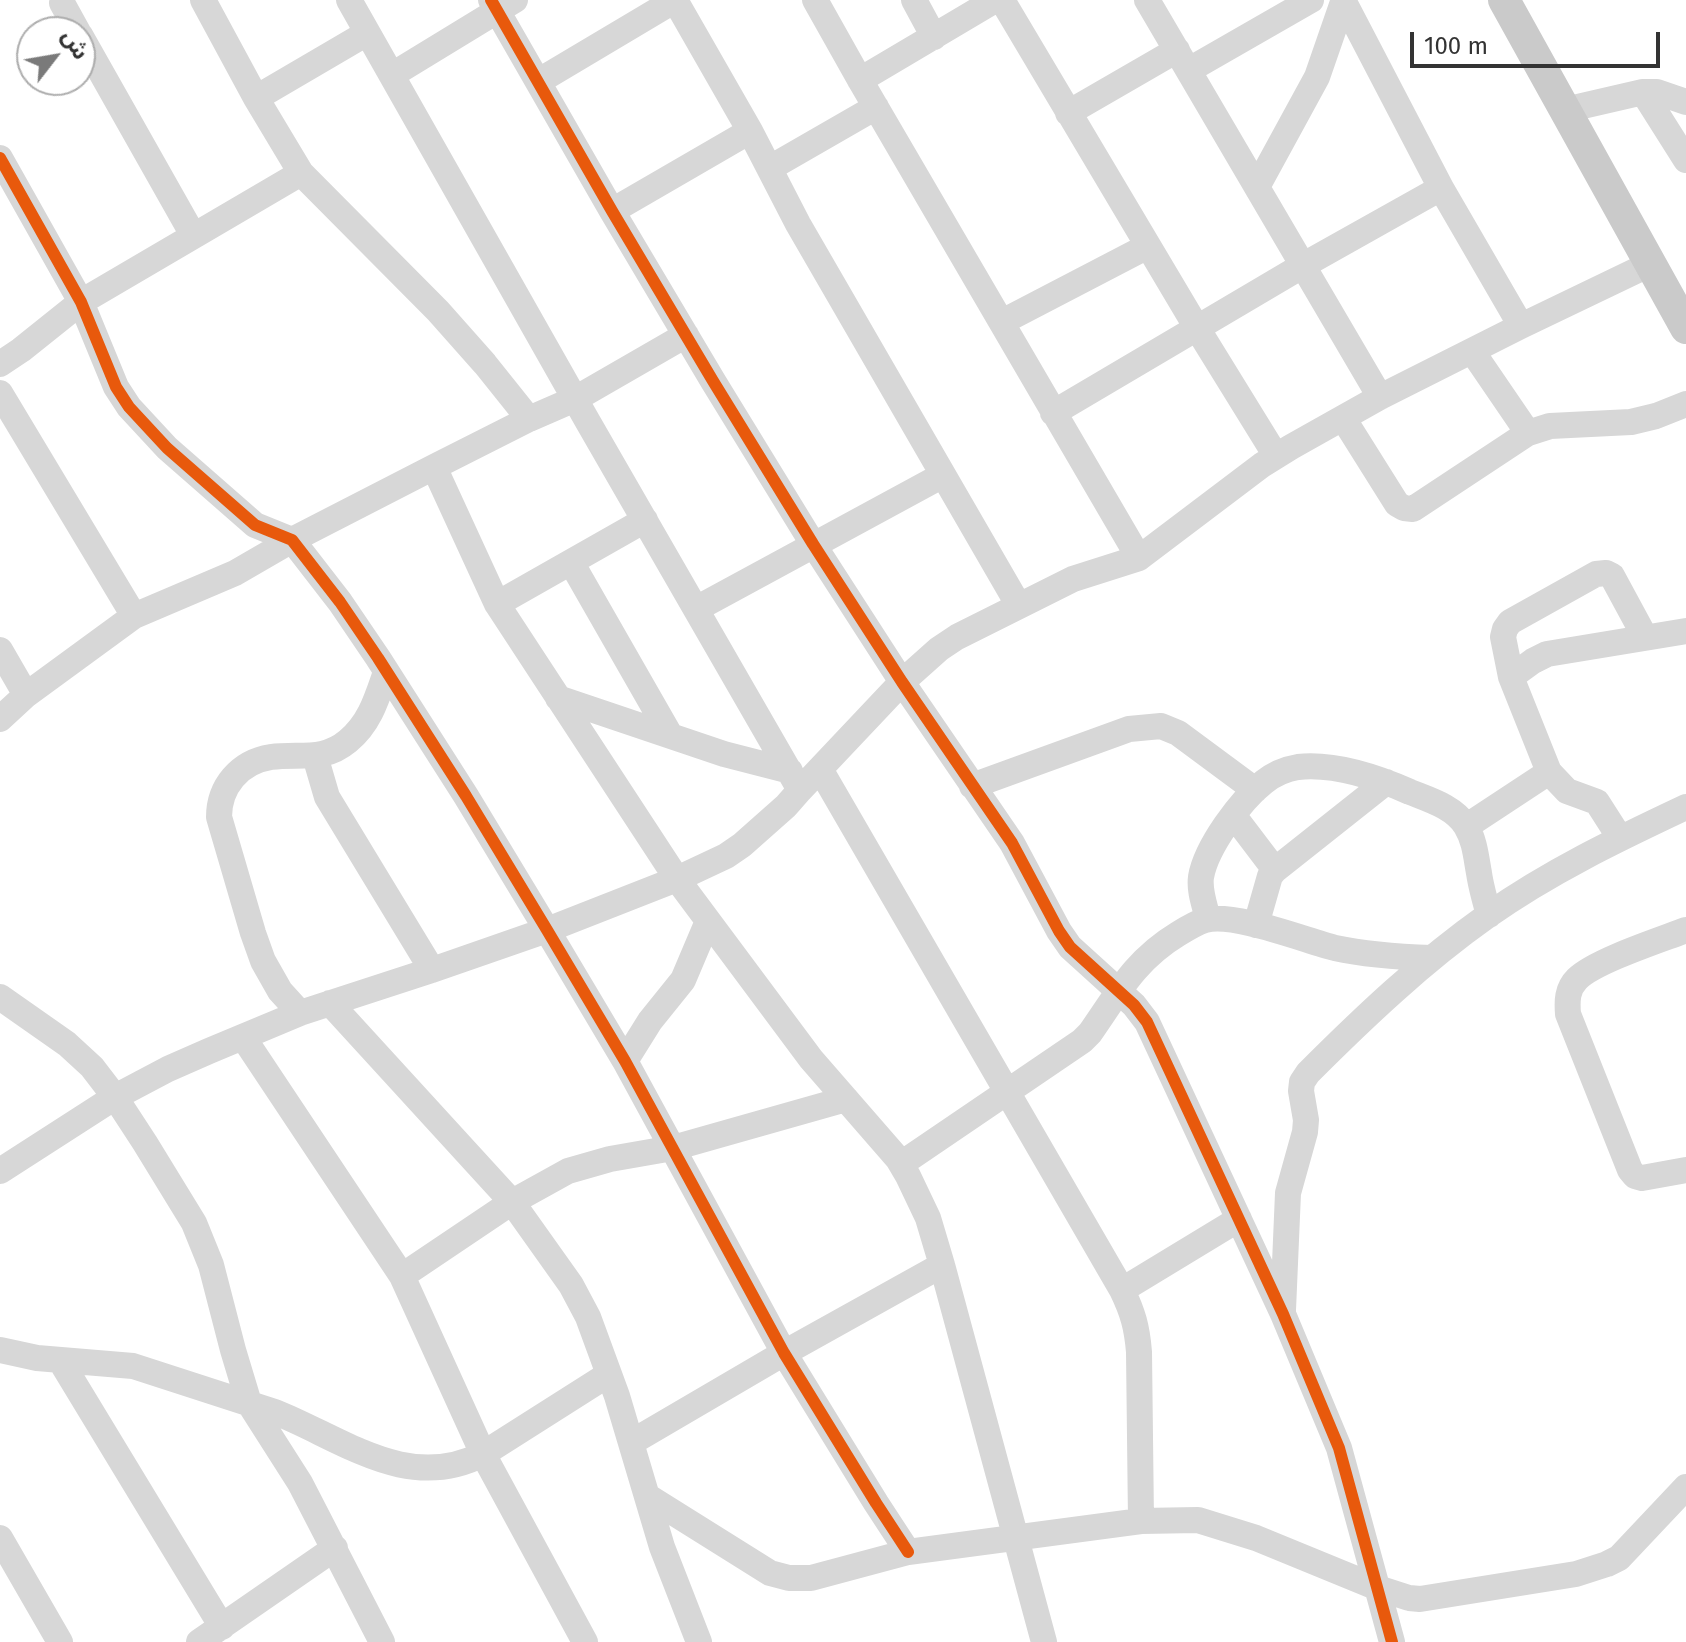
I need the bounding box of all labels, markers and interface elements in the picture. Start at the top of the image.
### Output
north arrow [16,16,96,96]
scale bar [1414,16,1664,66]
text: ش [56,25,95,64]
text: 100 m [1424,32,1488,60]

